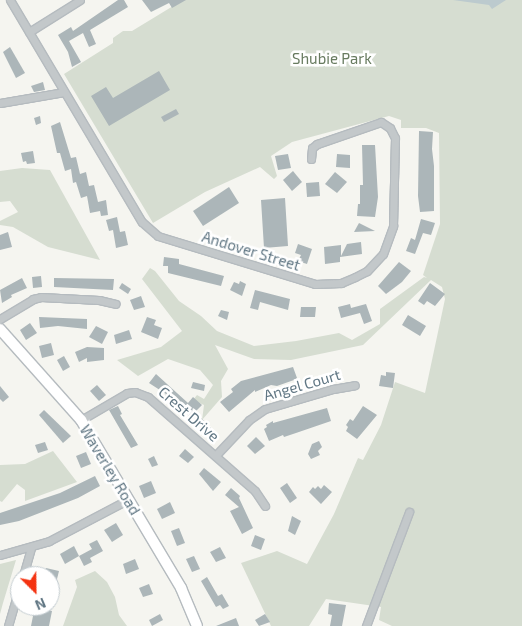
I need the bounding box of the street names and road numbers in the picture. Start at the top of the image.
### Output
street label: Andover Street [200,227,302,275]
street label: Angel Court [261,365,343,405]
street label: Crest Drive [155,383,223,445]
street label: Waverley Road [76,421,144,519]

